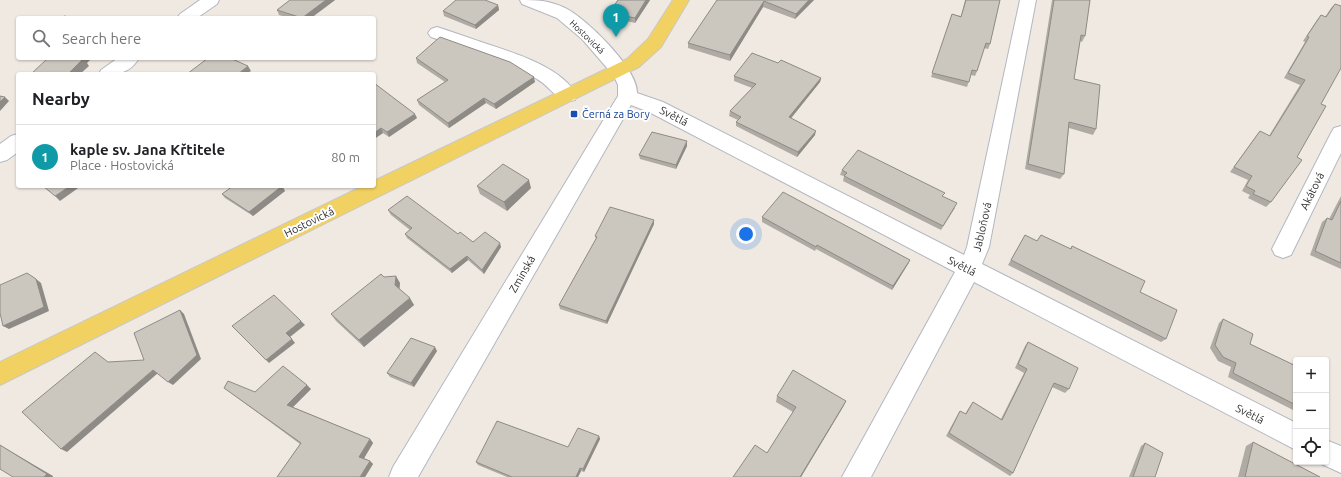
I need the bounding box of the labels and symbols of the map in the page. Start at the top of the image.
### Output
pin: 1 [603,4,629,37]
street label: Hostovická [568,18,606,56]
street label: Světlá [658,104,690,128]
place label: Černá za Bory [582,107,650,120]
marker: Černá za Bory [569,109,579,119]
street label: Akátová [1298,170,1326,212]
street label: Jabloňová [970,201,994,253]
street label: Hostovická [282,205,336,239]
your location [736,224,756,244]
street label: Zminská [507,253,537,295]
street label: Světlá [946,254,978,278]
street label: Světlá [1234,402,1266,426]

